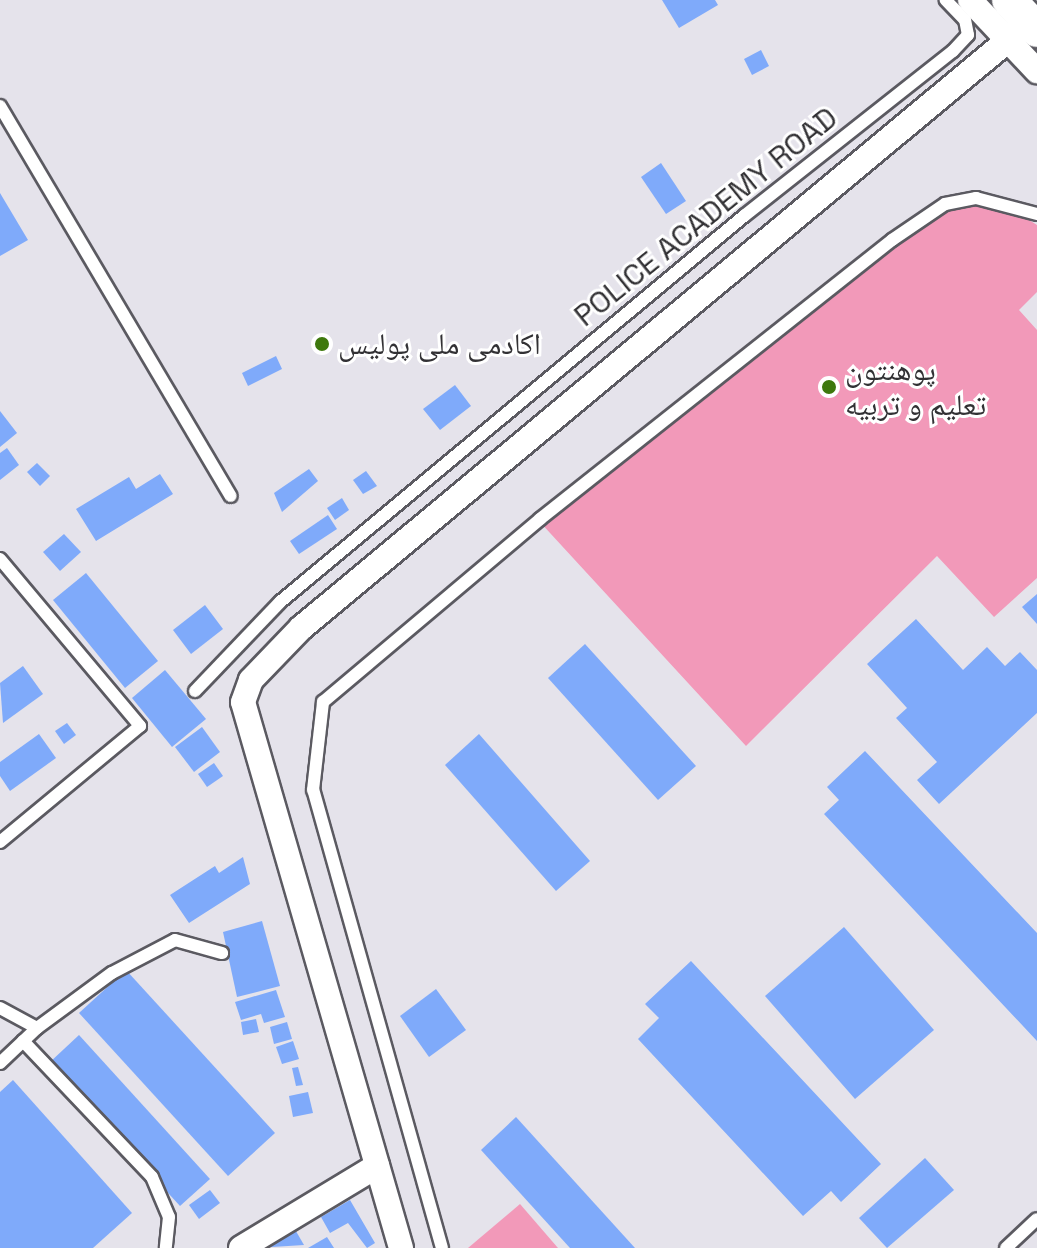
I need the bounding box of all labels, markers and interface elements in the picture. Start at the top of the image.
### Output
street label: POLICE ACADEMY ROAD [567,100,845,334]
place label: اکادمی ملی پولیس [338,326,541,362]
marker: اکادمی ملی پولیس [313,335,331,353]
place label: پوهنتون تعلیم و تربیه [845,352,986,422]
marker: پوهنتون تعلیم و تربیه [820,378,838,396]

